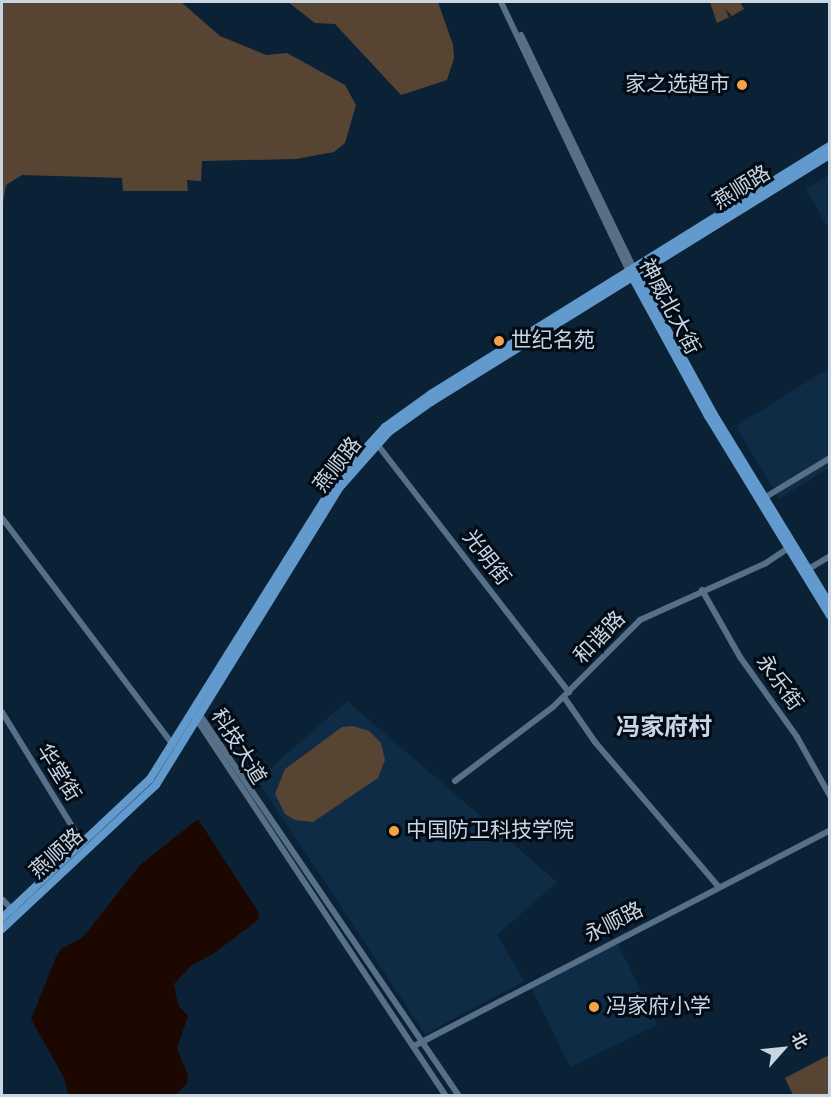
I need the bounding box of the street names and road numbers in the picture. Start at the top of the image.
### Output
street label: 燕顺路 [709,161,775,215]
street label: 神威北大街 [633,255,705,359]
street label: 燕顺路 [309,432,367,498]
street label: 光明街 [457,525,515,591]
street label: 和谐路 [569,607,631,669]
street label: 永乐街 [750,650,808,716]
street label: 科技大道 [205,705,271,789]
street label: 华堂街 [31,740,85,806]
street label: 燕顺路 [25,824,89,884]
street label: 永顺路 [580,897,648,949]

